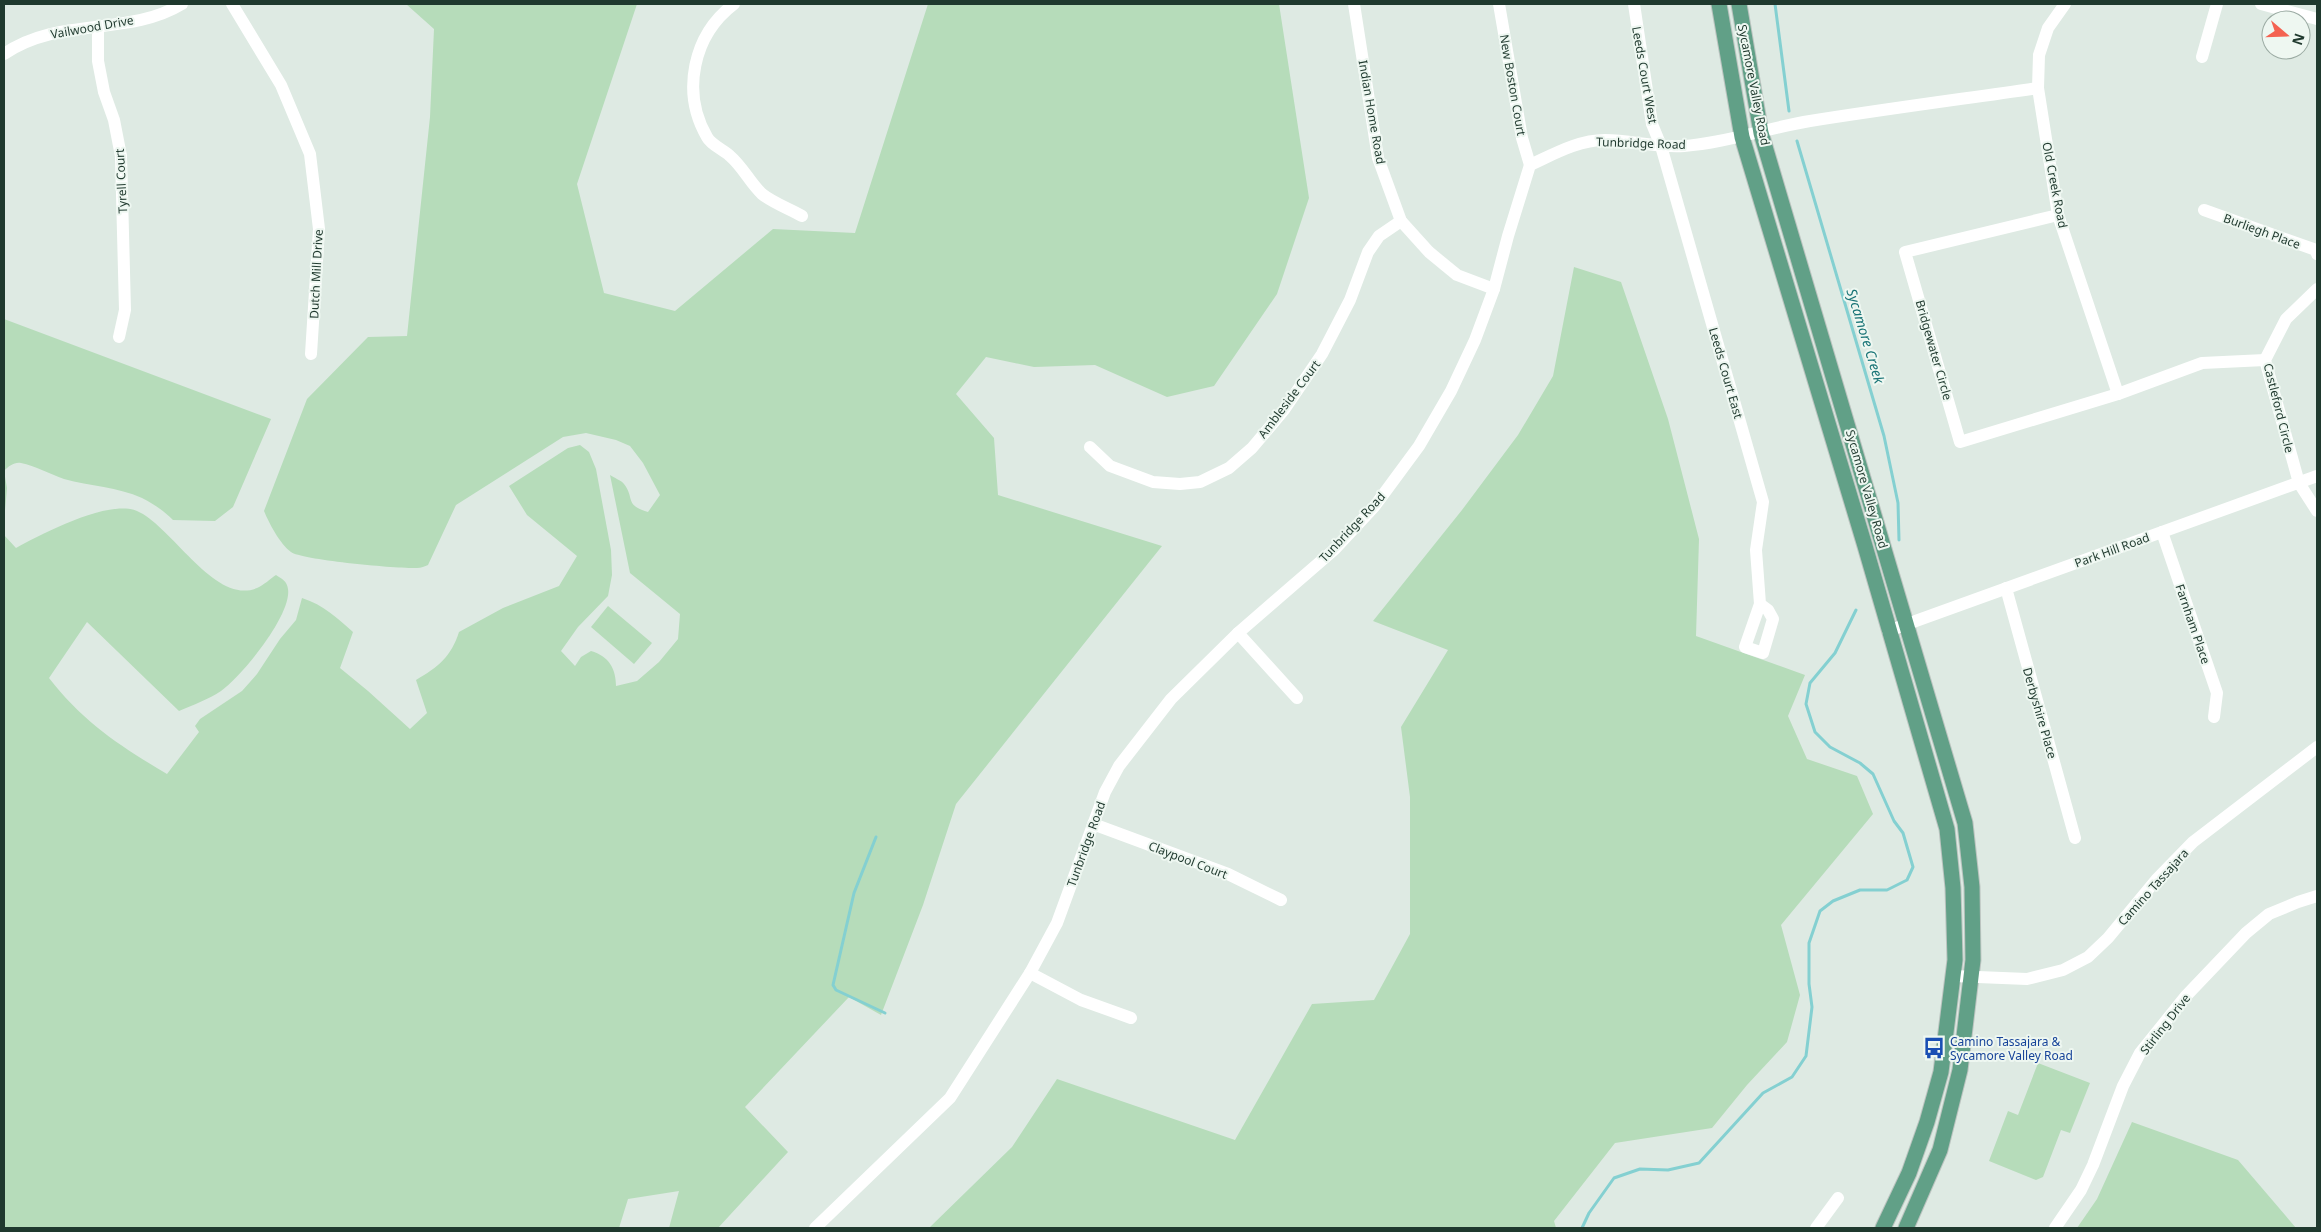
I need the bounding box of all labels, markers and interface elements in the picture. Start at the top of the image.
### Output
north arrow [2261,10,2311,60]
street label: Vailwood Drive [49,11,135,43]
street label: Sycamore Valley Road [1734,23,1774,147]
street label: Leeds Court West [1628,25,1662,126]
text: N [2288,31,2310,48]
street label: New Boston Court [1496,33,1530,138]
street label: Indian Home Road [1354,59,1390,165]
street label: Tunbridge Road [1596,133,1686,153]
street label: Old Creek Road [2038,141,2072,229]
street label: Tyrell Court [111,147,131,214]
street label: Burliegh Place [2221,209,2303,253]
street label: Dutch Mill Drive [305,229,327,319]
water label: Sycamore Creek [1843,286,1890,387]
street label: Bridgewater Circle [1912,298,1956,402]
street label: Leeds Court East [1705,325,1747,421]
street label: Ambleside Court [1254,356,1324,442]
street label: Castleford Circle [2260,361,2298,455]
street label: Sycamore Valley Road [1842,428,1892,550]
street label: Tunbridge Road [1315,488,1389,566]
street label: Park Hill Road [2072,529,2152,571]
street label: Farnham Place [2171,582,2215,666]
street label: Derbyshire Place [2019,665,2061,761]
street label: Tunbridge Road [1063,799,1109,889]
street label: Claypool Court [1146,837,1231,883]
street label: Camino Tassajara [2114,845,2192,929]
street label: Stirling Drive [2136,990,2194,1058]
place label: Camino Tassajara & Sycamore Valley Road [1950,1033,2073,1064]
bus stop icon: Camino Tassajara & Sycamore Valley Road [1921,1035,1947,1061]

